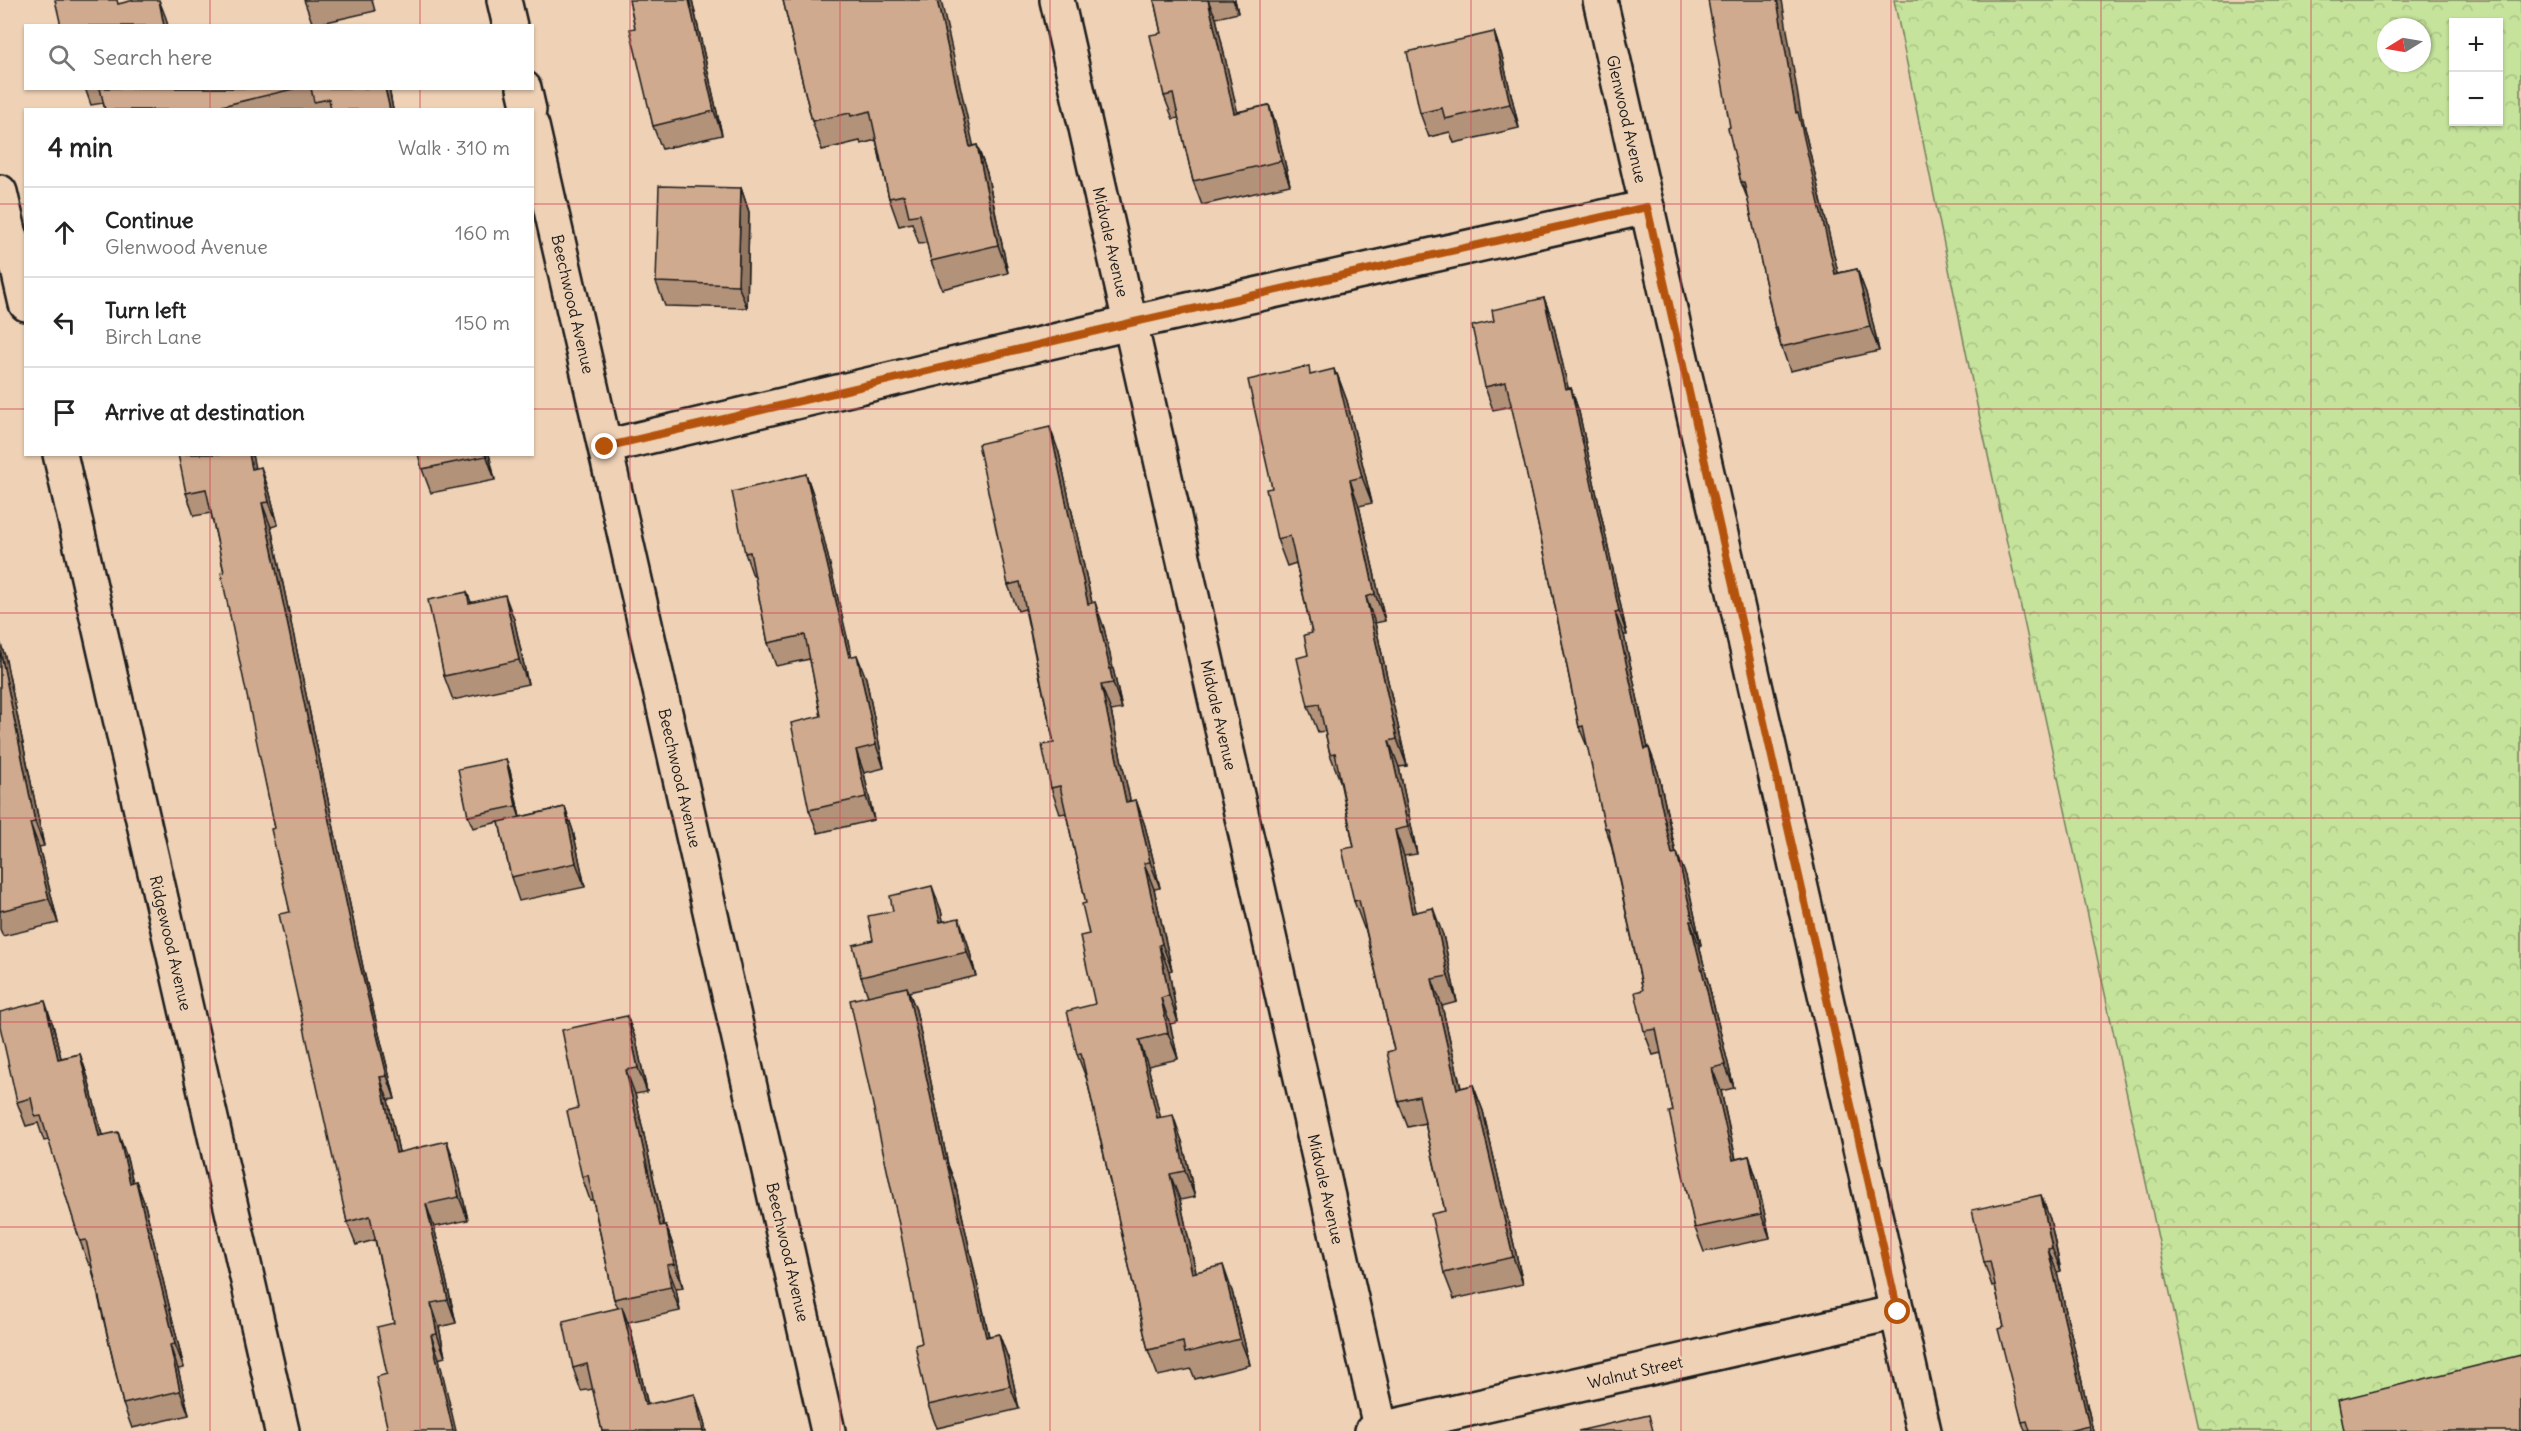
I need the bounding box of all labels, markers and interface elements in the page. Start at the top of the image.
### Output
north arrow [2377,18,2431,72]
map controls [2449,18,2503,126]
button: + [2449,18,2503,72]
search box [24,24,534,90]
icon: search [45,41,78,74]
text: Search here [93,43,212,71]
street label: Glenwood Avenue [1603,53,1651,185]
button: − [2449,72,2503,126]
text: 4 min [48,131,113,164]
text: Walk · 310 m [398,135,510,160]
street label: Midvale Avenue [1089,185,1133,299]
text: Continue [105,206,194,234]
icon: ahead [48,216,81,249]
text: 160 m [455,220,510,245]
street label: Beechwood Avenue [547,232,599,376]
text: Glenwood Avenue [105,234,268,259]
text: Turn left [105,296,186,324]
icon: left [48,306,81,339]
text: 150 m [455,310,510,335]
text: Birch Lane [105,324,202,349]
icon: arrive [48,396,81,429]
text: Arrive at destination [105,398,305,426]
route end [591,433,617,459]
street label: Midvale Avenue [1197,658,1241,772]
street label: Beechwood Avenue [654,706,706,850]
street label: Ridgewood Avenue [146,873,196,1013]
street label: Midvale Avenue [1304,1132,1348,1246]
street label: Beechwood Avenue [762,1180,814,1324]
route start [1884,1298,1910,1324]
street label: Walnut Street [1585,1351,1685,1393]

